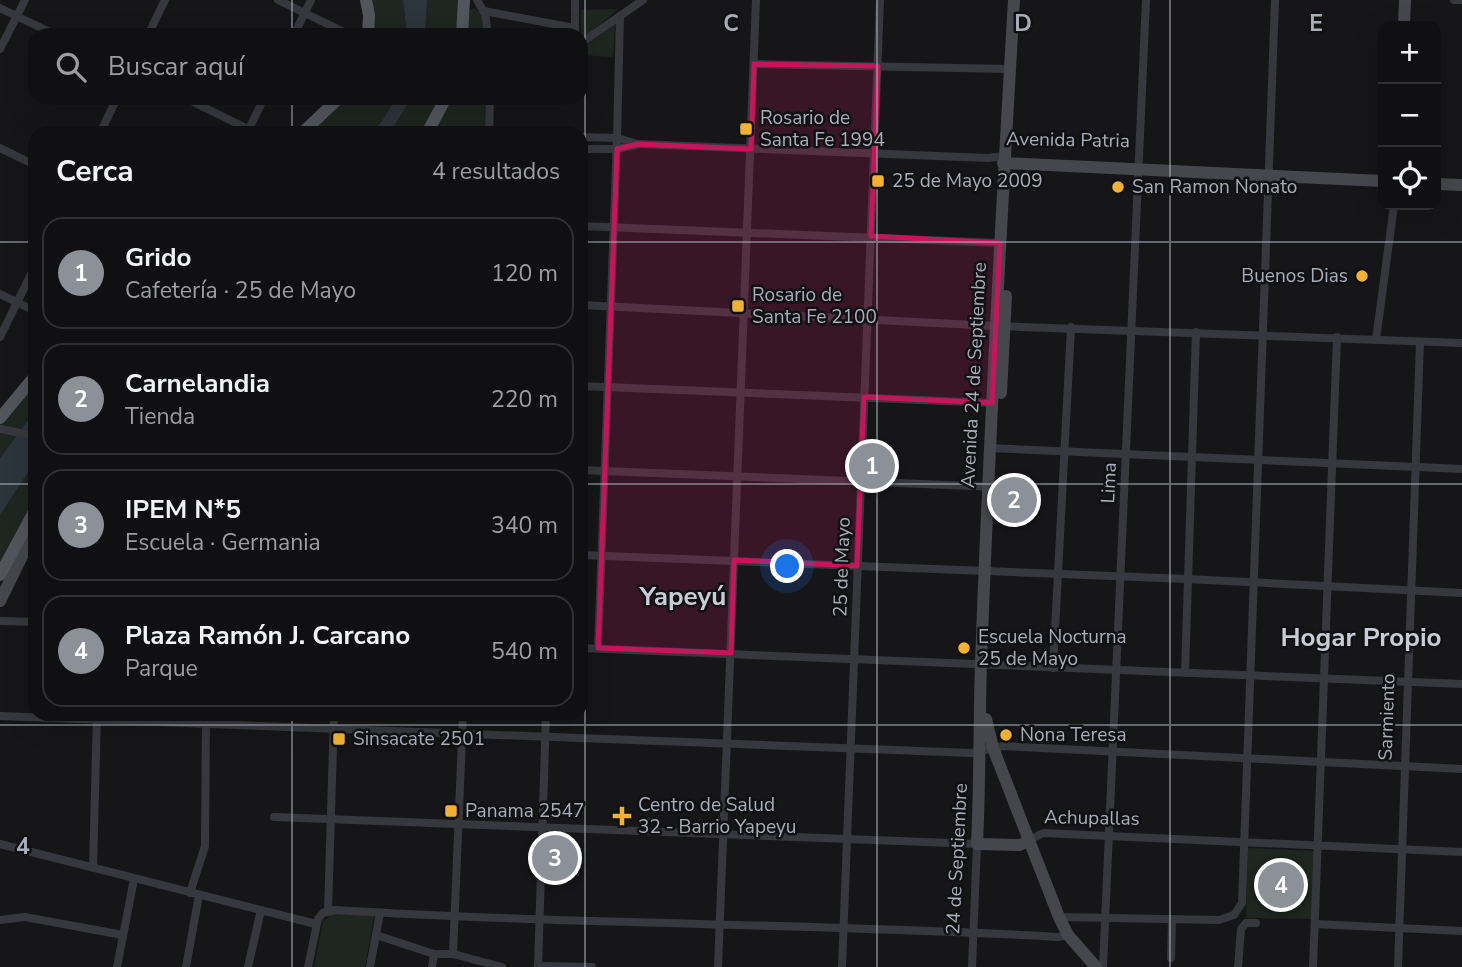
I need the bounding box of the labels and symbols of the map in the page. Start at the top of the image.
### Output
text: C [723,8,739,39]
text: D [1014,8,1032,39]
text: E [1309,8,1323,39]
place label: Rosario de Santa Fe 1994 [760,105,885,153]
marker: Rosario de Santa Fe 1994 [738,121,754,137]
street label: Avenida Patria [1006,126,1130,154]
place label: 25 de Mayo 2009 [892,168,1043,194]
marker: 25 de Mayo 2009 [870,173,886,189]
place label: San Ramon Nonato [1132,174,1297,200]
marker: San Ramon Nonato [1110,179,1126,195]
street label: Avenida 24 de Septiembre [955,261,993,489]
place label: Buenos Dias [1241,263,1348,289]
marker: Buenos Dias [1354,268,1370,284]
place label: Rosario de Santa Fe 2100 [752,282,877,330]
marker: Rosario de Santa Fe 2100 [730,298,746,314]
pin: 1 [849,440,895,492]
street label: Lima [1095,462,1123,504]
pin: 2 [991,474,1037,526]
street label: 25 de Mayo [827,516,857,618]
your location [770,549,804,583]
district label: Yapeyú [639,579,726,614]
district label: Hogar Propio [1280,620,1442,655]
place label: Escuela Nocturna 25 de Mayo [978,624,1127,672]
marker: Escuela Nocturna 25 de Mayo [956,640,972,656]
street label: Sarmiento [1372,673,1402,761]
place label: Nona Teresa [1020,722,1126,748]
place label: Sinsacate 2501 [353,726,485,752]
marker: Nona Teresa [998,727,1014,743]
marker: Sinsacate 2501 [331,731,347,747]
street label: 24 de Septiembre [940,783,974,935]
place label: Centro de Salud 32 - Barrio Yapeyu [638,792,796,840]
place label: Panama 2547 [465,798,584,824]
marker: Panama 2547 [443,803,459,819]
street label: Achupallas [1044,804,1140,832]
marker: Centro de Salud 32 - Barrio Yapeyu [612,806,632,826]
text: 4 [16,831,30,862]
pin: 3 [532,832,578,884]
pin: 4 [1258,859,1304,911]

